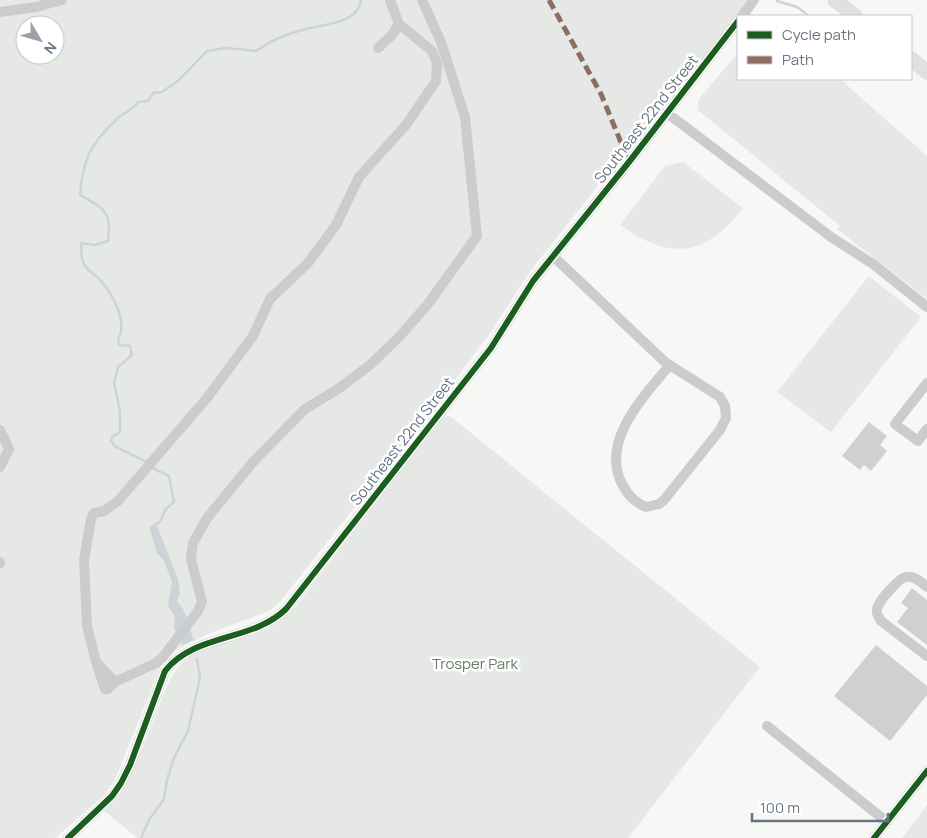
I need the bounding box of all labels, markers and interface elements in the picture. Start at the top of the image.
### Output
north arrow [15,15,65,65]
legend [737,15,912,80]
text: Cycle path [782,24,856,45]
text: N [40,38,61,58]
text: Path [782,49,814,70]
street label: Southeast 22nd Street [589,50,703,188]
street label: Southeast 22nd Street [345,372,459,510]
park label: Trosper Park [432,653,519,674]
scale bar [752,790,888,822]
text: 100 m [760,797,800,818]

